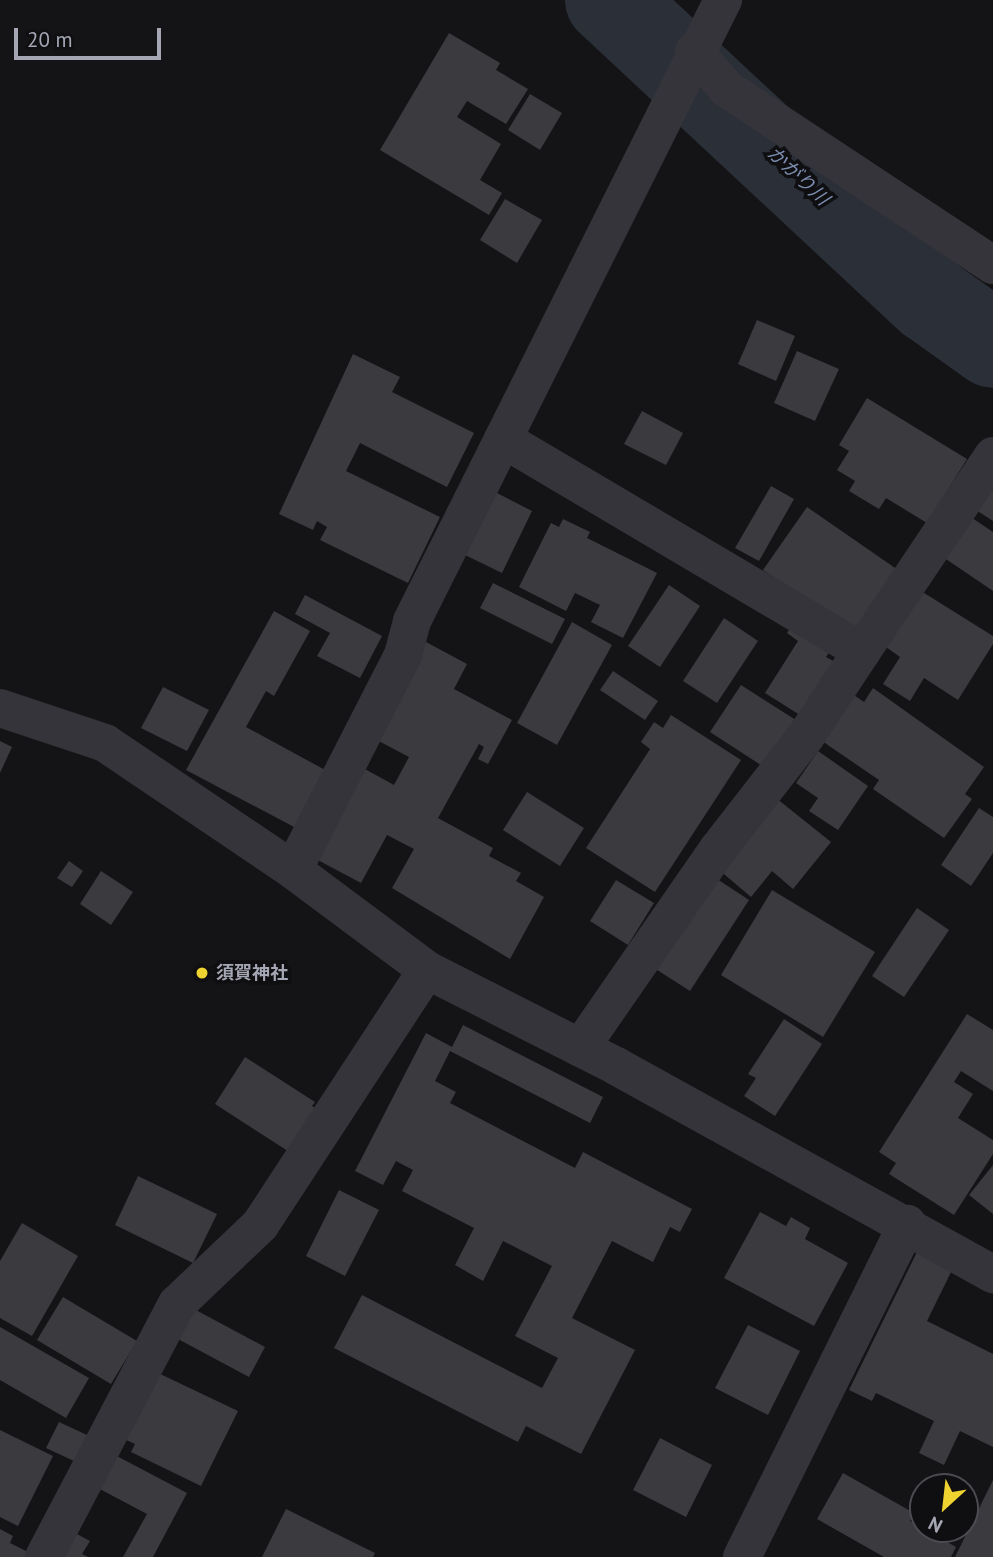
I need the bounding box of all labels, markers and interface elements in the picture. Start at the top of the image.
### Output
scale bar [18,14,164,58]
text: 20 m [27,26,73,53]
water label: かがり川 [762,142,834,210]
place label: 須賀神社 [216,962,288,984]
marker: 須賀神社 [194,965,210,981]
north arrow [909,1473,979,1543]
text: N [924,1511,946,1538]

